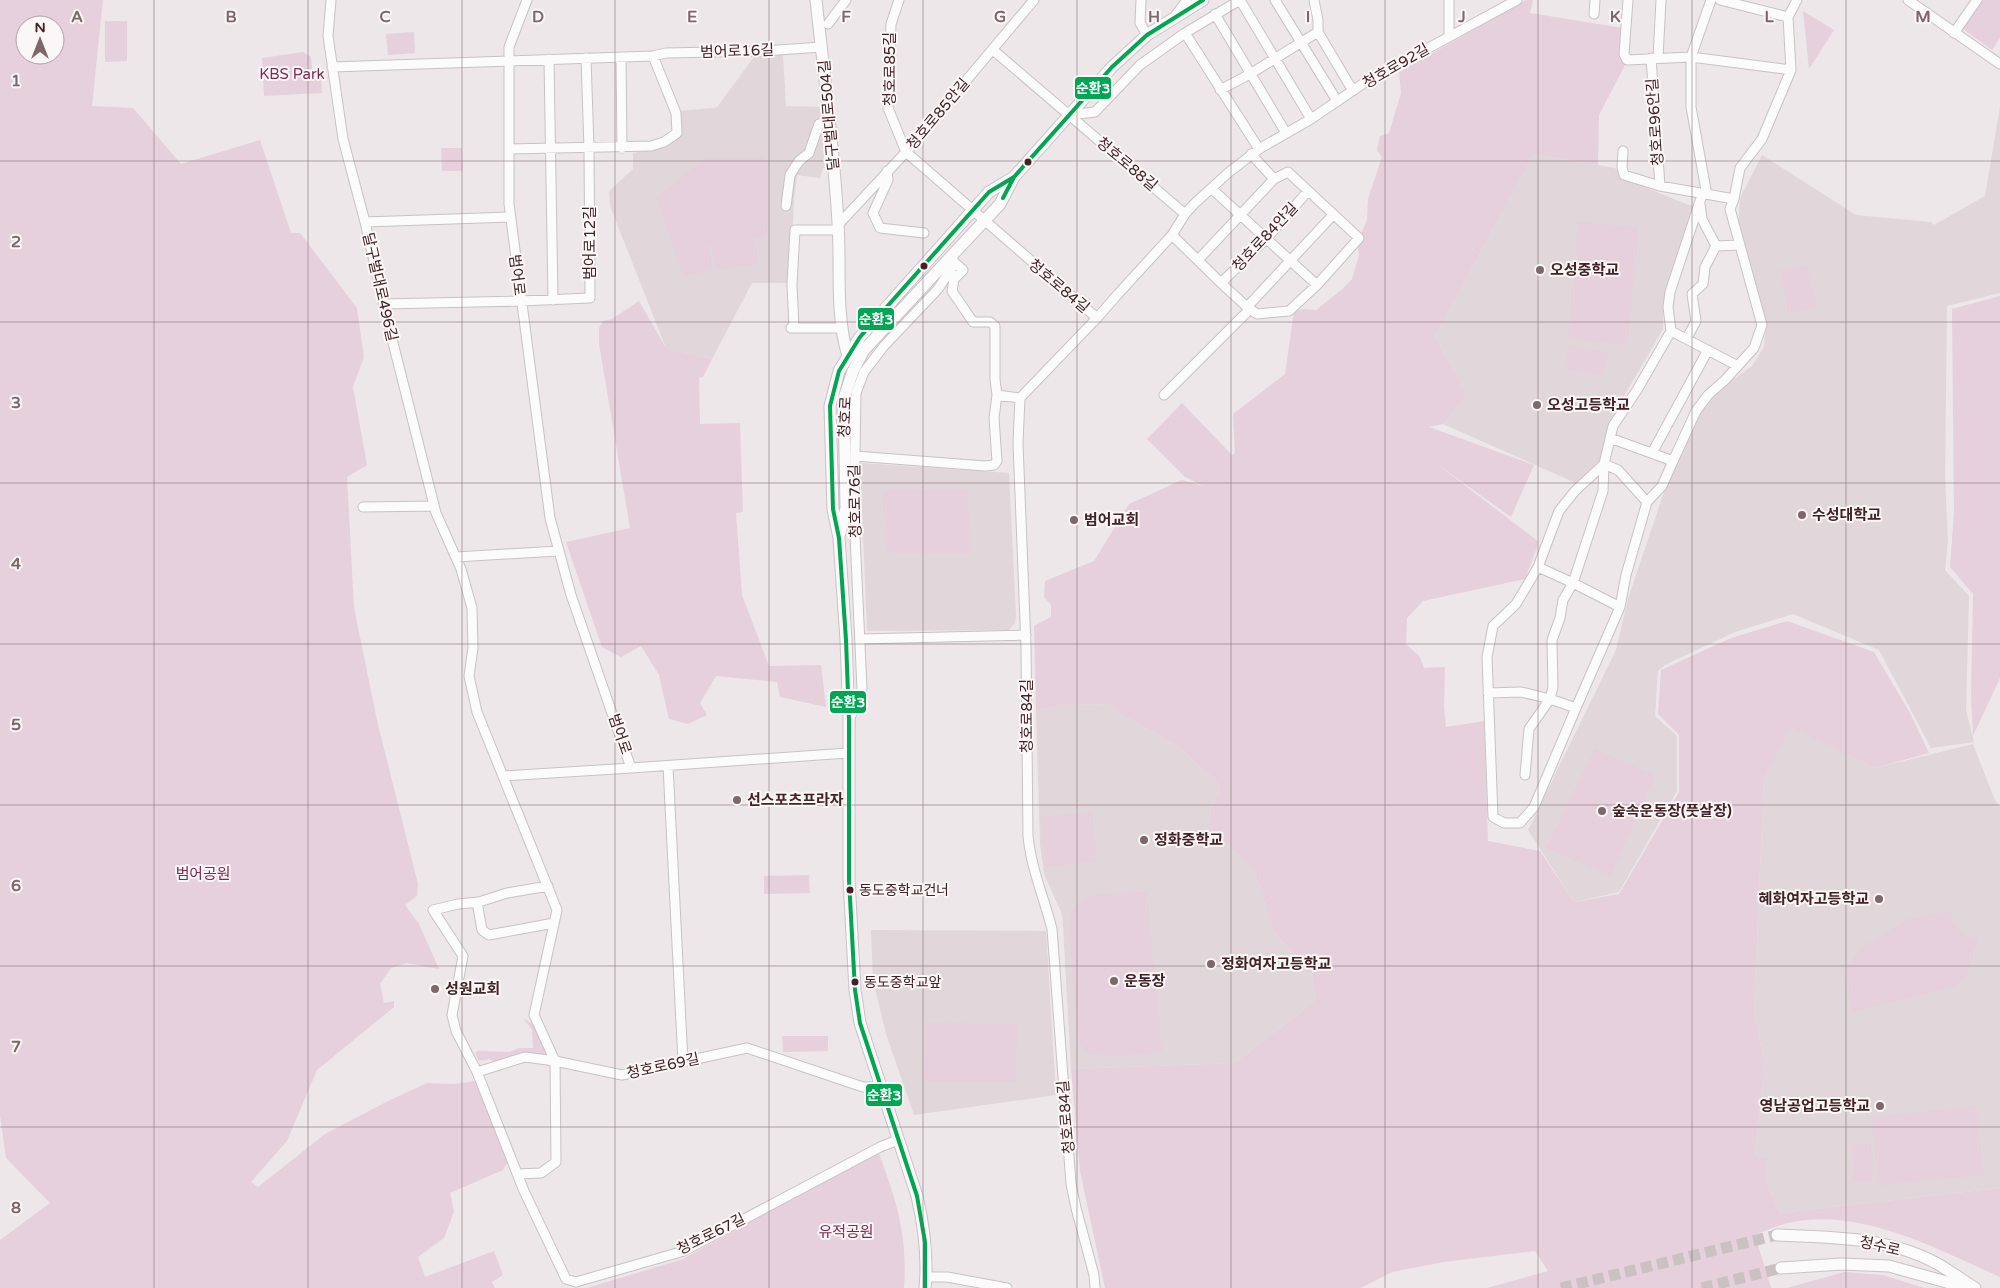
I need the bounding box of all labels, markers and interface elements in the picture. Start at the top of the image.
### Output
text: A [71,7,83,27]
text: B [225,7,237,27]
text: C [379,7,391,27]
text: D [532,7,544,27]
text: E [687,7,697,27]
text: F [841,7,851,27]
text: G [994,7,1006,27]
text: H [1148,7,1160,27]
text: I [1306,7,1310,27]
text: J [1457,7,1466,27]
text: K [1610,7,1621,27]
text: L [1764,7,1774,27]
text: M [1915,7,1931,27]
north arrow [15,15,65,65]
text: N [34,19,46,36]
street label: 청호로85길 [881,32,899,106]
street label: 청호로92길 [1359,40,1433,92]
street label: 범어로16길 [700,41,774,61]
street label: 달구벌대로504길 [815,59,843,171]
park label: KBS Park [259,65,325,83]
text: 1 [11,71,21,91]
street label: 청호로85안길 [903,75,973,153]
line badge: 순환3 [1074,76,1112,100]
street label: 청호로96안길 [1643,78,1667,166]
text: 순환3 [1076,80,1110,97]
street label: 청호로88길 [1093,133,1161,195]
unlabelled marker [1023,157,1033,167]
street label: 청호로84안길 [1228,199,1302,275]
street label: 범어로12길 [581,206,599,280]
street label: 달구벌대로496길 [359,231,401,343]
text: 2 [11,232,21,252]
street label: 범어로 [506,253,528,297]
street label: 청호로84길 [1025,255,1093,317]
unlabelled marker [919,261,929,271]
place label: 오성중학교 [1550,261,1619,279]
marker: 오성중학교 [1534,264,1546,276]
line badge: 순환3 [857,307,895,331]
text: 순환3 [859,311,893,328]
text: 3 [11,393,21,413]
street label: 청호로 [835,396,855,438]
place label: 오성고등학교 [1547,396,1630,414]
marker: 오성고등학교 [1531,399,1543,411]
street label: 청호로76길 [845,464,865,538]
place label: 수성대학교 [1812,506,1881,524]
marker: 수성대학교 [1796,509,1808,521]
place label: 범어교회 [1084,511,1139,529]
marker: 범어교회 [1068,514,1080,526]
text: 4 [11,554,21,574]
street label: 청호로84길 [1018,679,1036,753]
line badge: 순환3 [829,690,867,714]
text: 순환3 [831,694,865,711]
street label: 범어로 [605,711,635,757]
text: 5 [11,715,21,735]
place label: 선스포츠프라자 [747,791,844,809]
marker: 선스포츠프라자 [731,794,743,806]
place label: 숲속운동장(풋살장) [1612,802,1732,820]
marker: 숲속운동장(풋살장) [1596,805,1608,817]
place label: 정화중학교 [1154,831,1223,849]
marker: 정화중학교 [1138,834,1150,846]
park label: 범어공원 [175,865,231,883]
text: 6 [11,876,21,896]
place label: 동도중학교건너 [859,882,949,899]
marker: 동도중학교건너 [845,885,855,895]
place label: 혜화여자고등학교 [1759,890,1869,908]
marker: 혜화여자고등학교 [1873,893,1885,905]
place label: 정화여자고등학교 [1221,955,1332,973]
marker: 정화여자고등학교 [1205,958,1217,970]
place label: 운동장 [1124,972,1166,990]
place label: 동도중학교앞 [864,974,941,991]
marker: 운동장 [1108,975,1120,987]
marker: 동도중학교앞 [850,977,860,987]
place label: 성원교회 [445,980,500,998]
marker: 성원교회 [429,983,441,995]
text: 7 [11,1037,21,1057]
street label: 청호로69길 [625,1049,701,1083]
street label: 청호로84길 [1054,1079,1078,1155]
line badge: 순환3 [865,1083,903,1107]
text: 순환3 [867,1087,901,1104]
place label: 영남공업고등학교 [1760,1097,1870,1115]
marker: 영남공업고등학교 [1874,1100,1886,1112]
text: 8 [11,1198,21,1218]
street label: 청호로67길 [674,1210,748,1258]
park label: 유적공원 [818,1223,874,1241]
street label: 청수로 [1858,1233,1902,1259]

